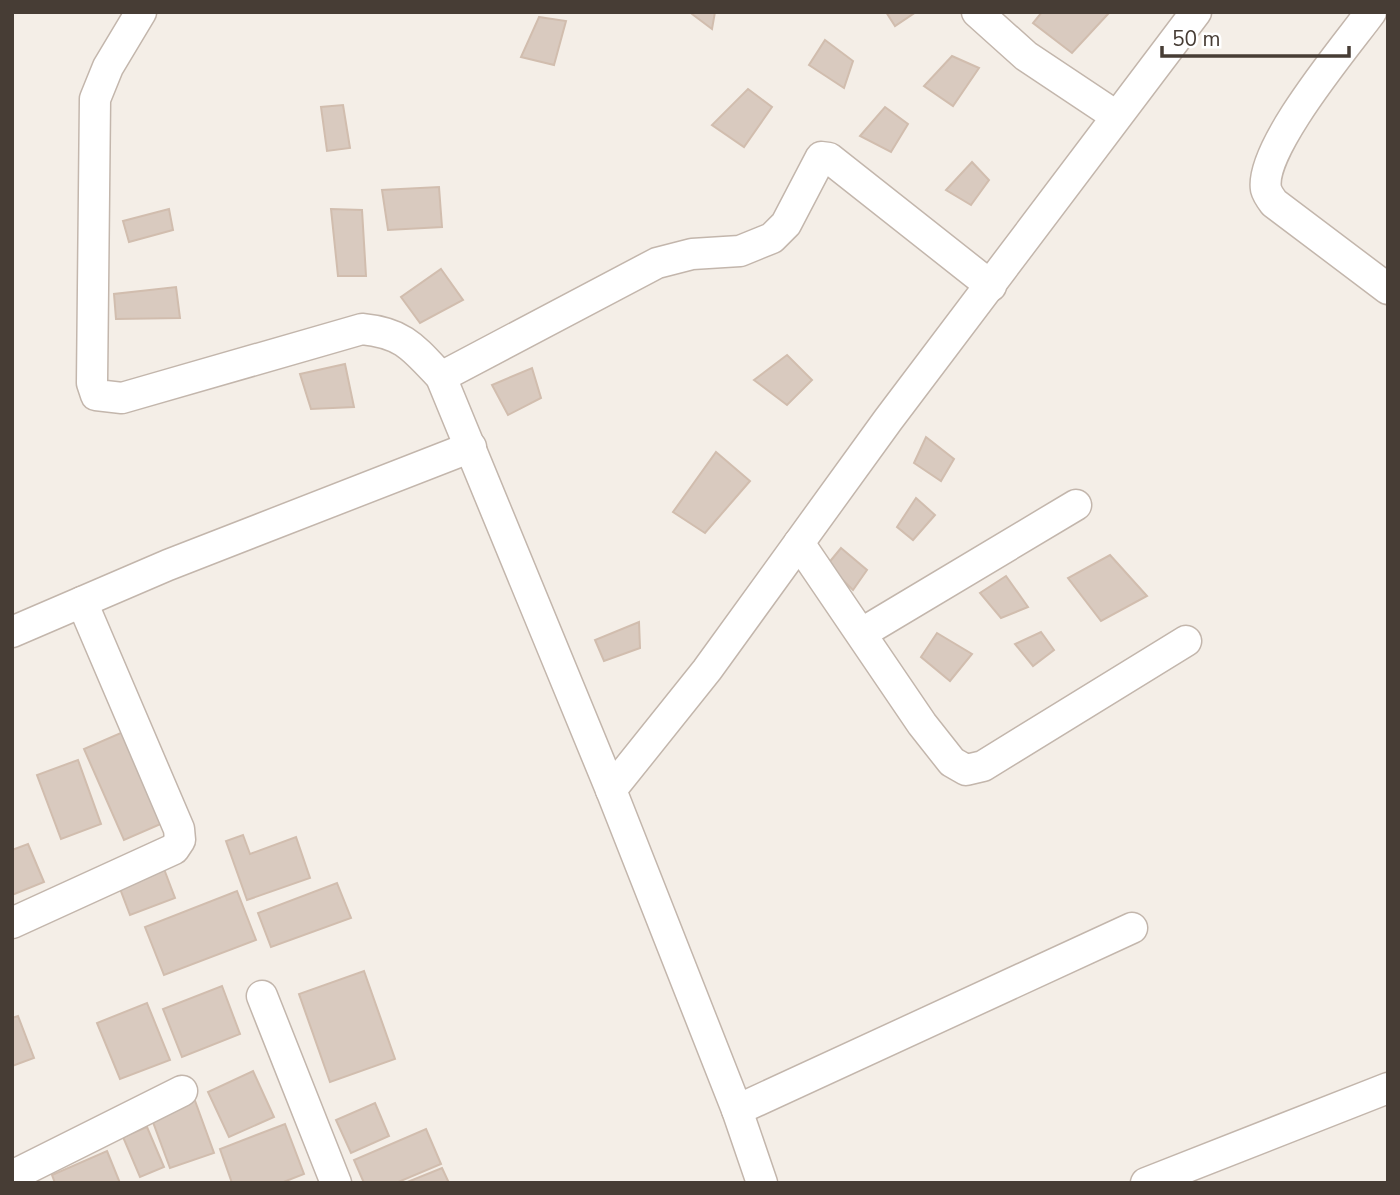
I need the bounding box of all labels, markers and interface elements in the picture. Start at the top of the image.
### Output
scale bar [1162,14,1349,58]
text: 50 m [1172,25,1221,53]

